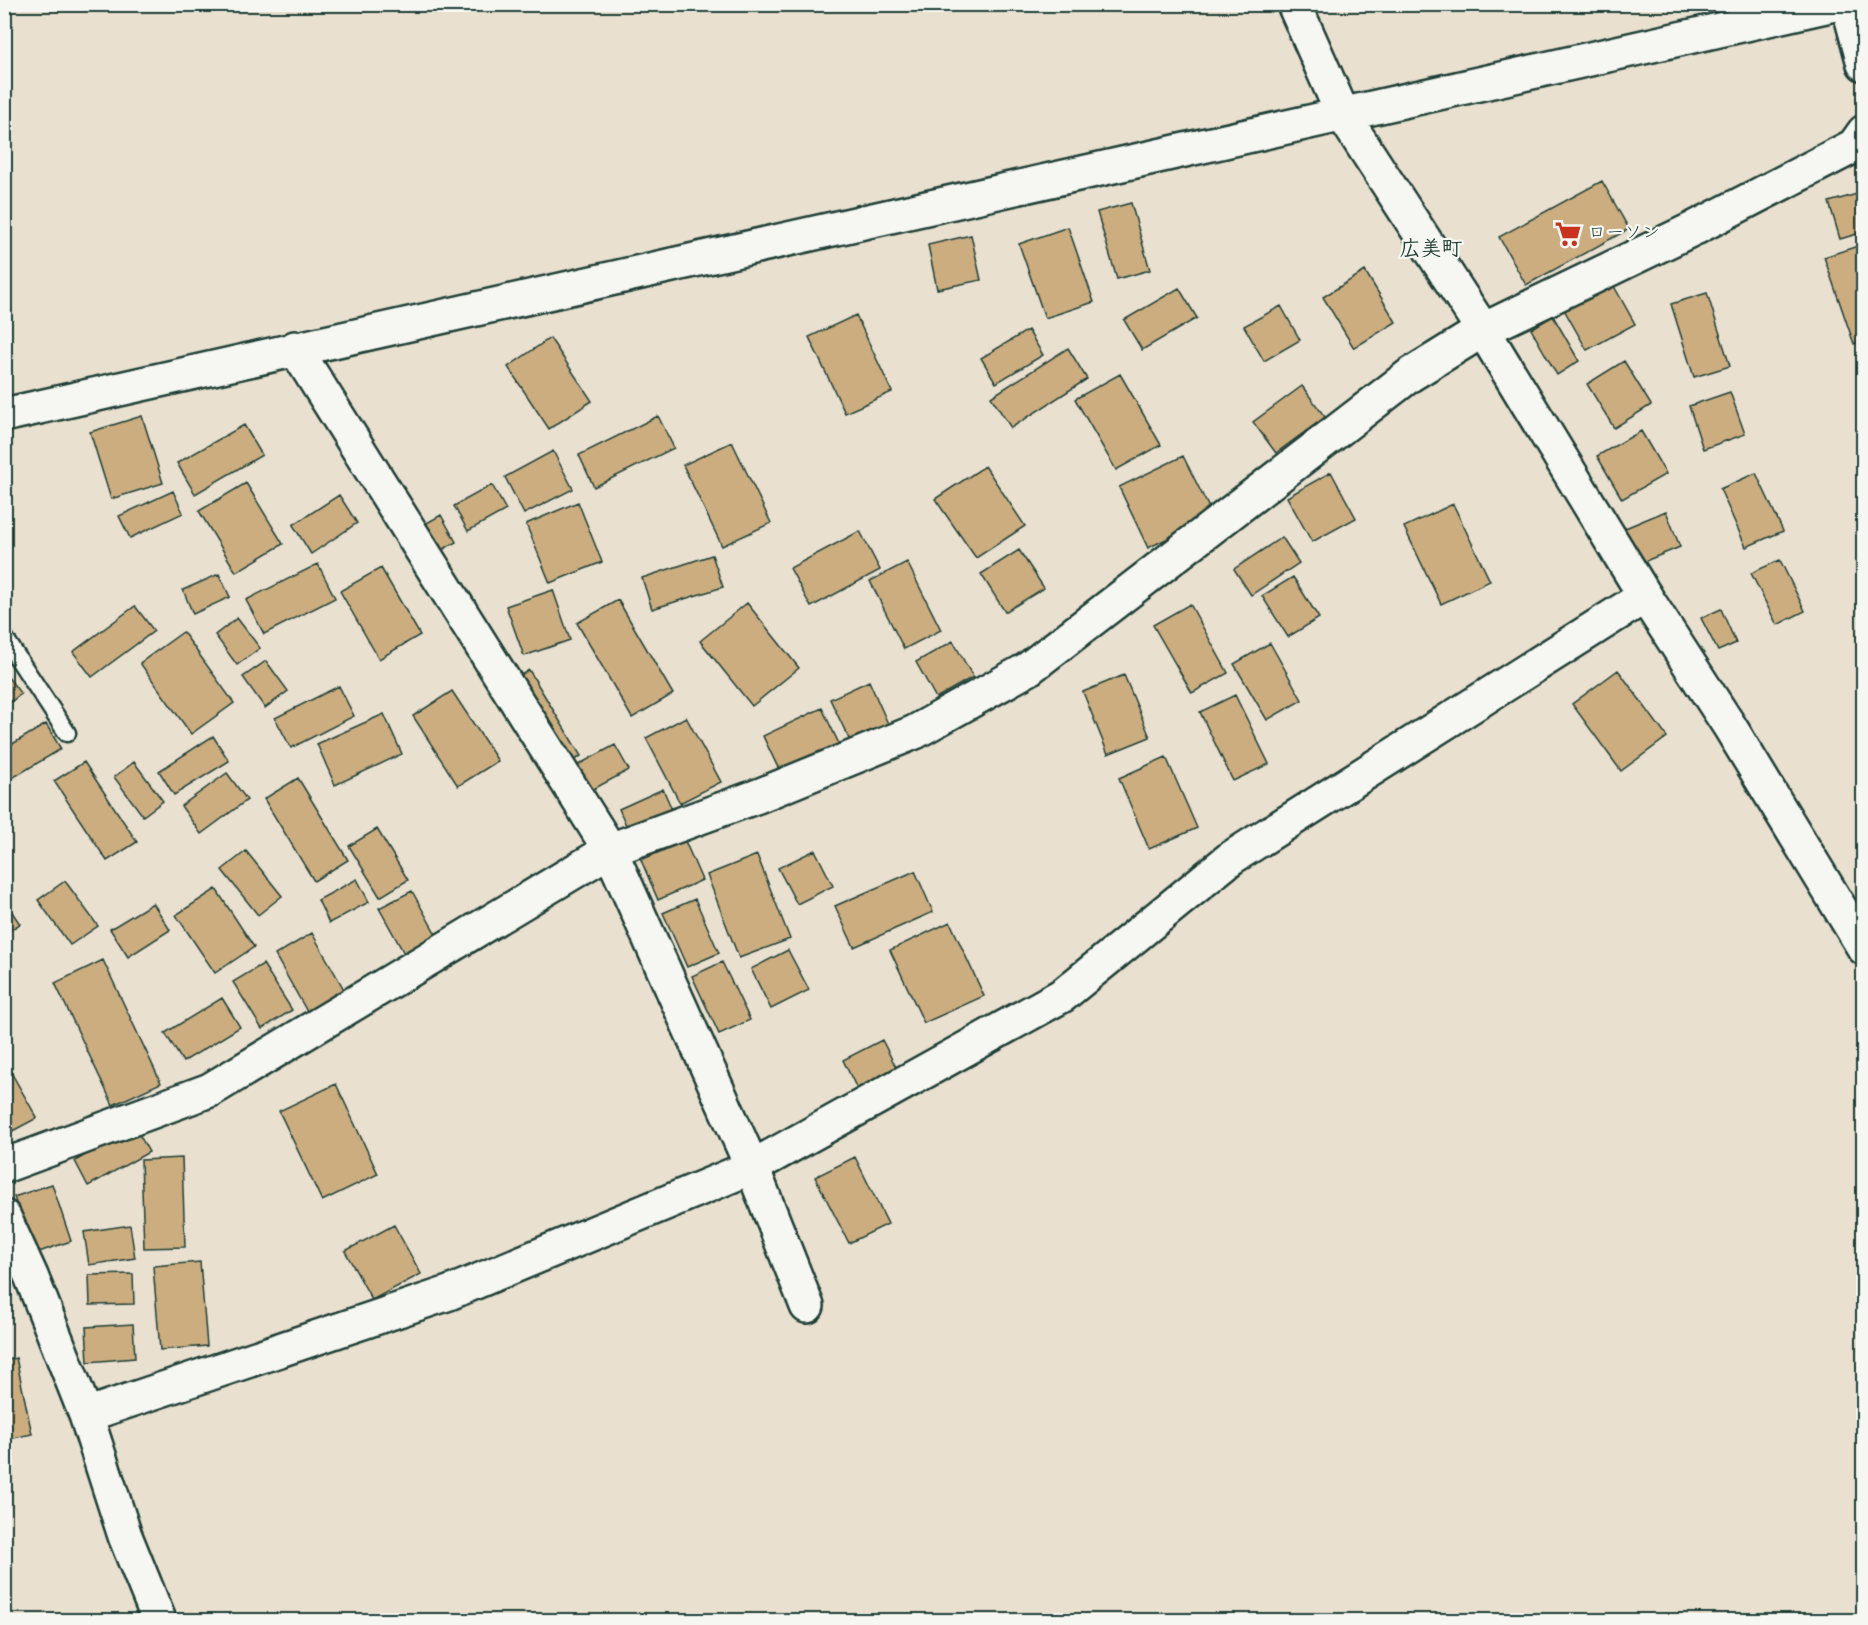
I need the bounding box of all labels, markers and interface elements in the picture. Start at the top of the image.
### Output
supermarket icon: ローソン [1553,219,1583,249]
place label: ローソン [1588,224,1660,245]
district label: 広美町 [1400,238,1463,264]

